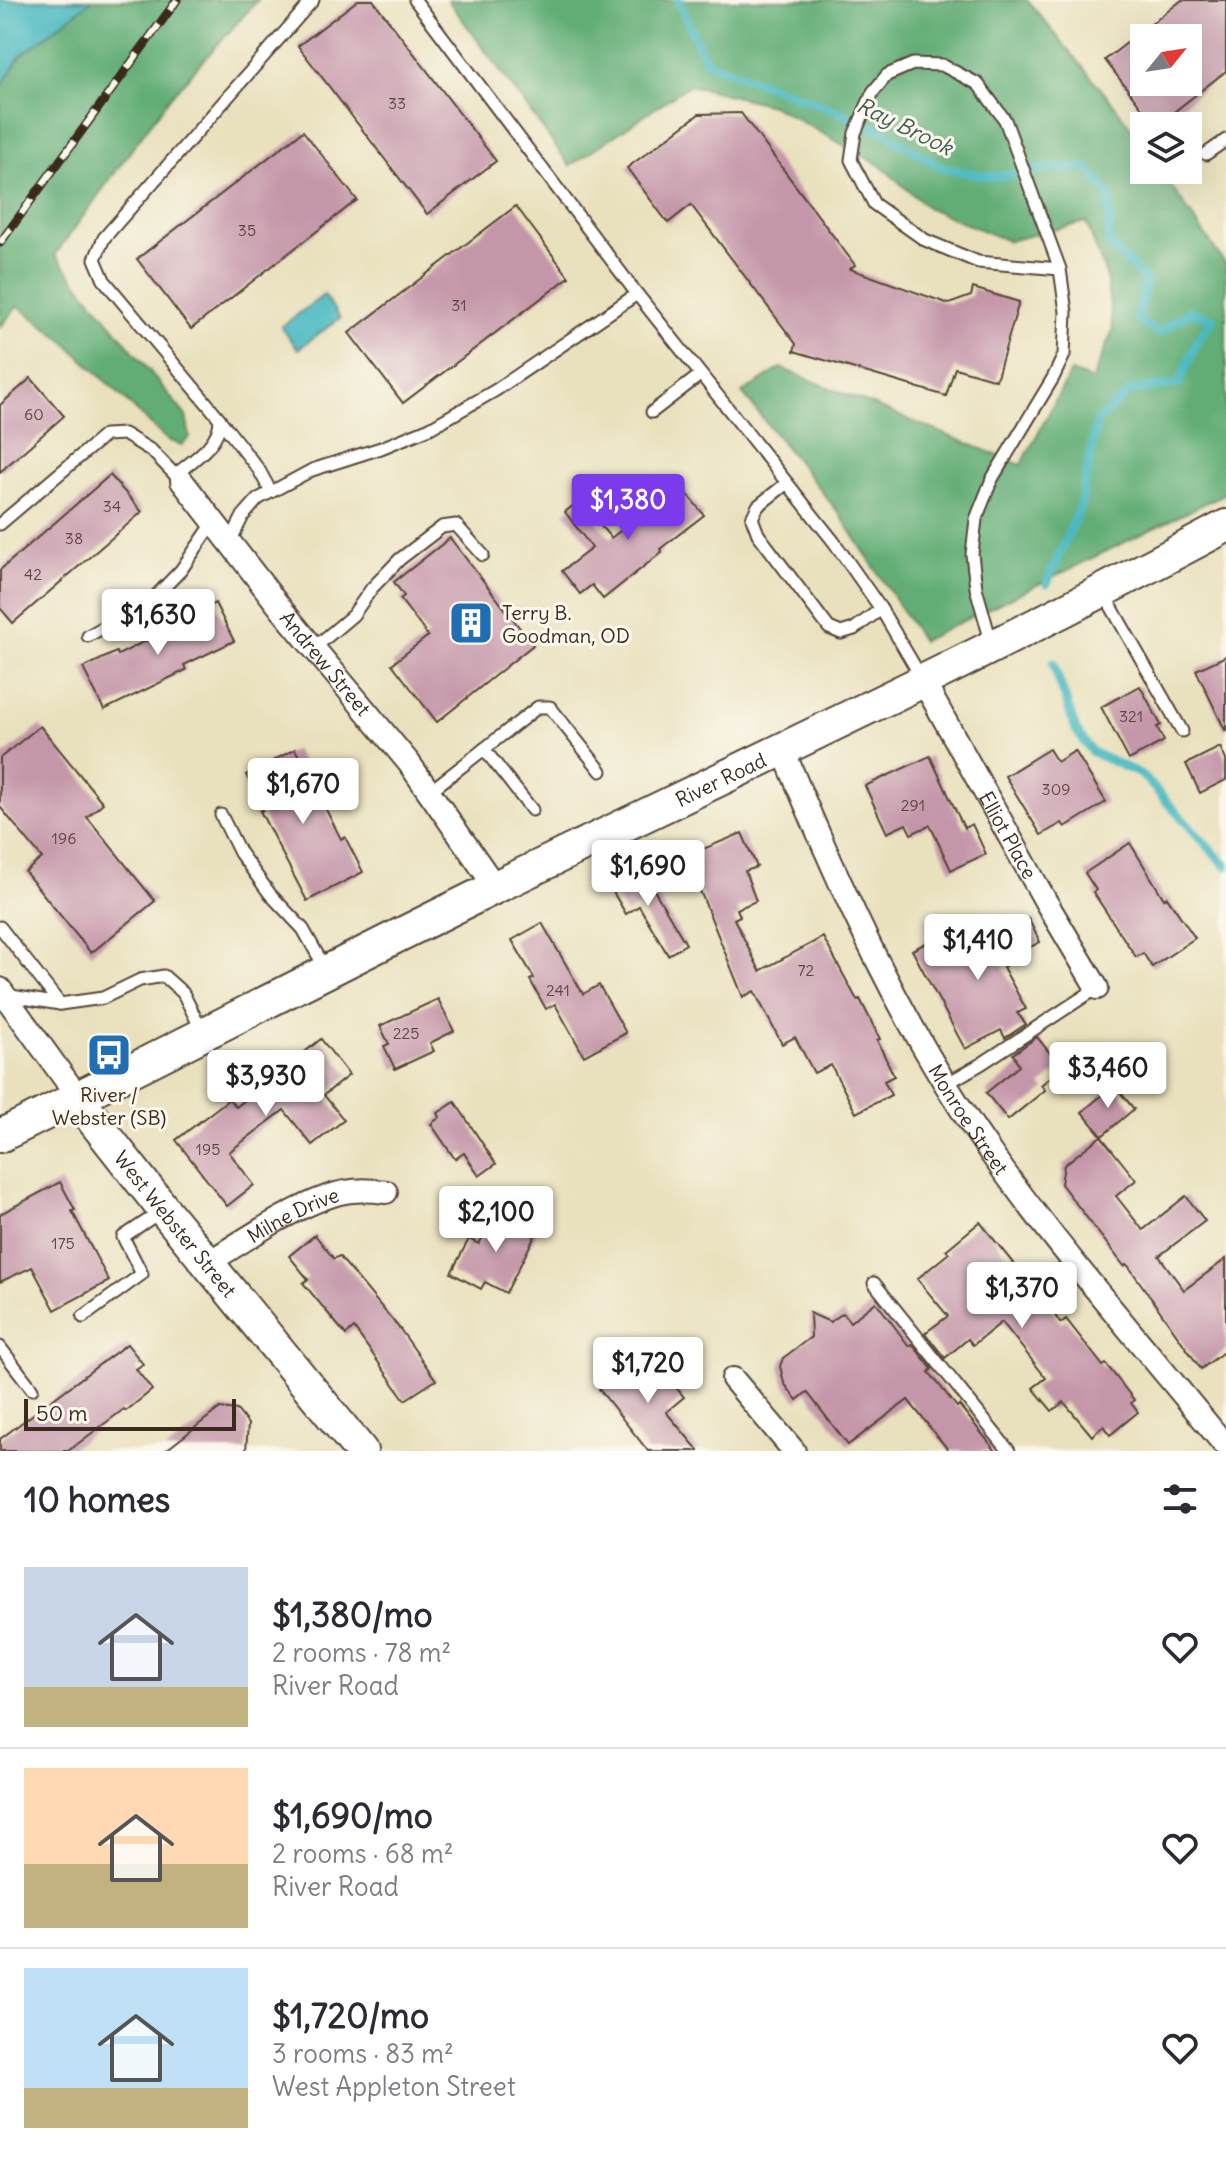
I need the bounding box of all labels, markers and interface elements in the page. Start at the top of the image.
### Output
north arrow [1130,24,1202,96]
map controls [1130,24,1202,184]
water label: Ray Brook [852,91,959,162]
house number: 33 [388,93,406,113]
button: layers [1130,112,1202,184]
house number: 35 [238,220,256,240]
house number: 31 [451,295,467,315]
house number: 60 [24,404,44,424]
pin: $1,380 [563,474,693,542]
text: $1,380 [590,483,666,516]
house number: 34 [103,496,121,516]
house number: 38 [65,528,83,548]
house number: 42 [24,564,42,584]
pin: $1,630 [93,589,223,657]
text: $1,630 [120,598,196,631]
building icon: Terry B. Goodman, OD [447,599,495,647]
place label: Terry B. Goodman, OD [502,600,630,648]
street label: Andrew Street [275,606,377,721]
house number: 321 [1119,706,1143,726]
street label: River Road [671,747,770,811]
pin: $1,670 [238,758,368,826]
text: $1,670 [266,767,340,800]
house number: 309 [1042,779,1070,799]
street label: Elliot Place [974,787,1043,883]
house number: 291 [901,795,925,815]
house number: 196 [52,828,76,848]
pin: $1,690 [583,840,713,908]
text: $1,690 [610,849,686,882]
pin: $1,410 [913,914,1043,982]
text: $1,410 [942,923,1014,956]
house number: 72 [798,960,815,980]
house number: 241 [546,980,570,1000]
house number: 225 [393,1023,419,1043]
bus stop icon: River / Webster (SB) [85,1031,133,1079]
pin: $3,460 [1043,1042,1173,1110]
pin: $3,930 [201,1050,331,1118]
text: $3,460 [1067,1051,1149,1084]
text: $3,930 [225,1059,307,1092]
street label: Monroe Street [924,1059,1015,1179]
place label: River / Webster (SB) [52,1082,166,1130]
house number: 195 [196,1139,220,1159]
street label: West Webster Street [109,1145,242,1302]
street label: Milne Drive [242,1181,342,1248]
pin: $2,100 [431,1186,561,1254]
text: $2,100 [457,1195,535,1228]
house number: 175 [51,1233,75,1253]
pin: $1,370 [957,1262,1087,1330]
text: $1,370 [985,1271,1059,1304]
pin: $1,720 [583,1337,713,1405]
text: $1,720 [611,1346,685,1379]
scale bar [24,1395,236,1431]
text: 50 m [36,1399,88,1427]
icon: filters [1158,1477,1202,1521]
text: 10 homes [24,1478,170,1521]
text: $1,380/mo [272,1593,433,1636]
icon: home [88,1599,184,1695]
icon: heart [1158,1625,1202,1669]
text: 2 rooms · 78 m² [272,1636,451,1669]
text: River Road [272,1669,399,1702]
text: $1,690/mo [272,1794,433,1837]
icon: home [88,1800,184,1896]
icon: heart [1158,1826,1202,1870]
text: 2 rooms · 68 m² [272,1837,454,1870]
text: River Road [272,1870,399,1903]
text: $1,720/mo [272,1994,429,2037]
icon: home [88,2000,184,2096]
icon: heart [1158,2026,1202,2070]
text: 3 rooms · 83 m² [272,2037,454,2070]
text: West Appleton Street [272,2070,516,2103]

